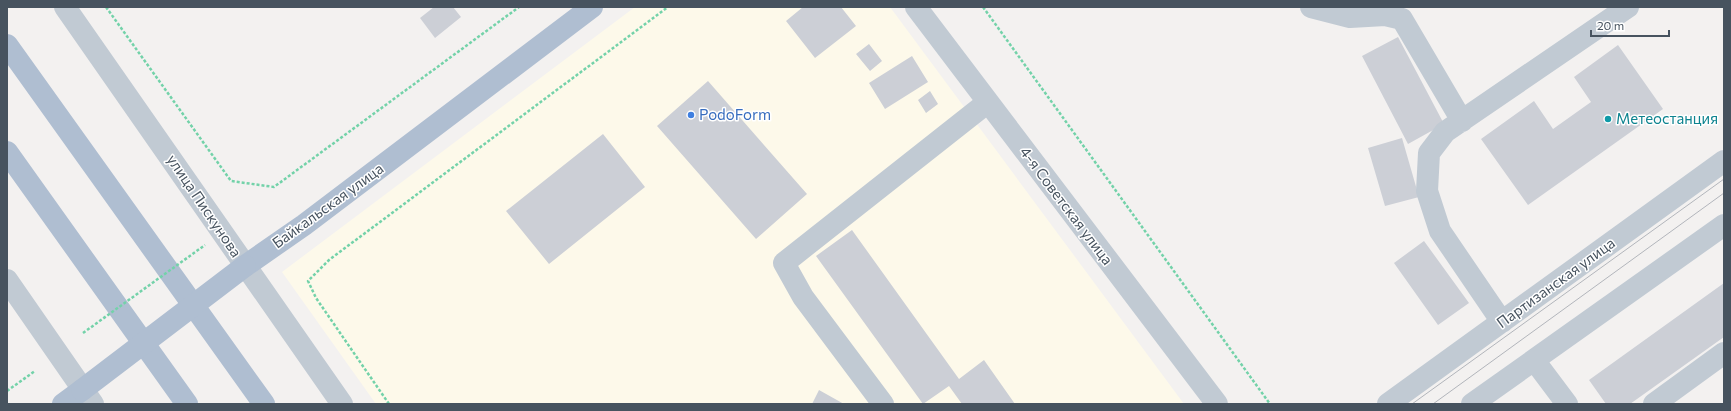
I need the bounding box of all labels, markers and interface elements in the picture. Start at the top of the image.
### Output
scale bar [1591,12,1669,38]
text: 20 m [1597,18,1624,32]
place label: PodoForm [699,105,771,123]
place label: Метеостанция [1616,109,1718,127]
marker: PodoForm [686,110,696,120]
marker: Метеостанция [1603,114,1613,124]
street label: 4-я Советская улица [1017,143,1117,268]
street label: улица Пискунова [164,151,246,260]
street label: Байкальская улица [268,159,386,252]
street label: Партизанская улица [1493,233,1618,331]

